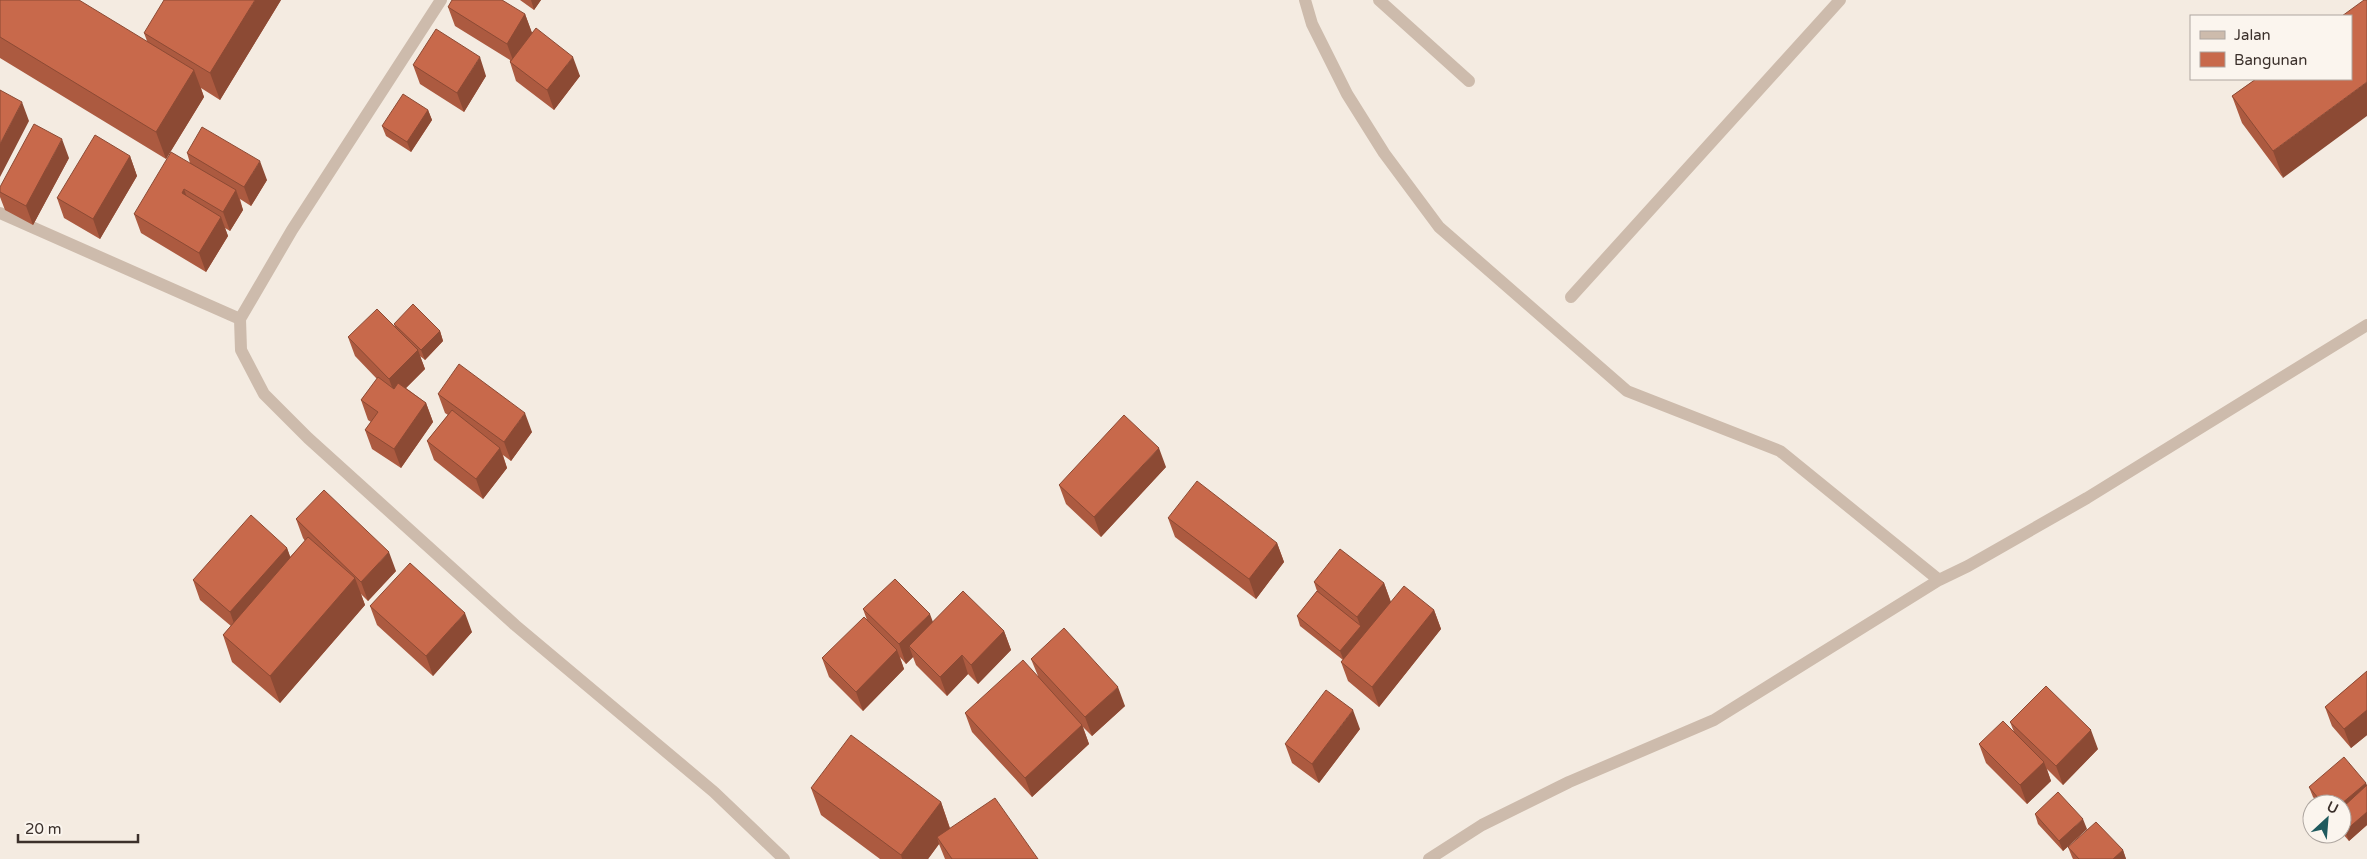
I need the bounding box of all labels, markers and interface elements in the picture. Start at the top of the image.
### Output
legend [2190,15,2352,80]
text: Jalan [2234,26,2271,44]
text: Bangunan [2234,51,2307,69]
north arrow [2302,794,2352,844]
text: U [2324,798,2341,818]
scale bar [18,812,138,844]
text: 20 m [25,820,62,838]

